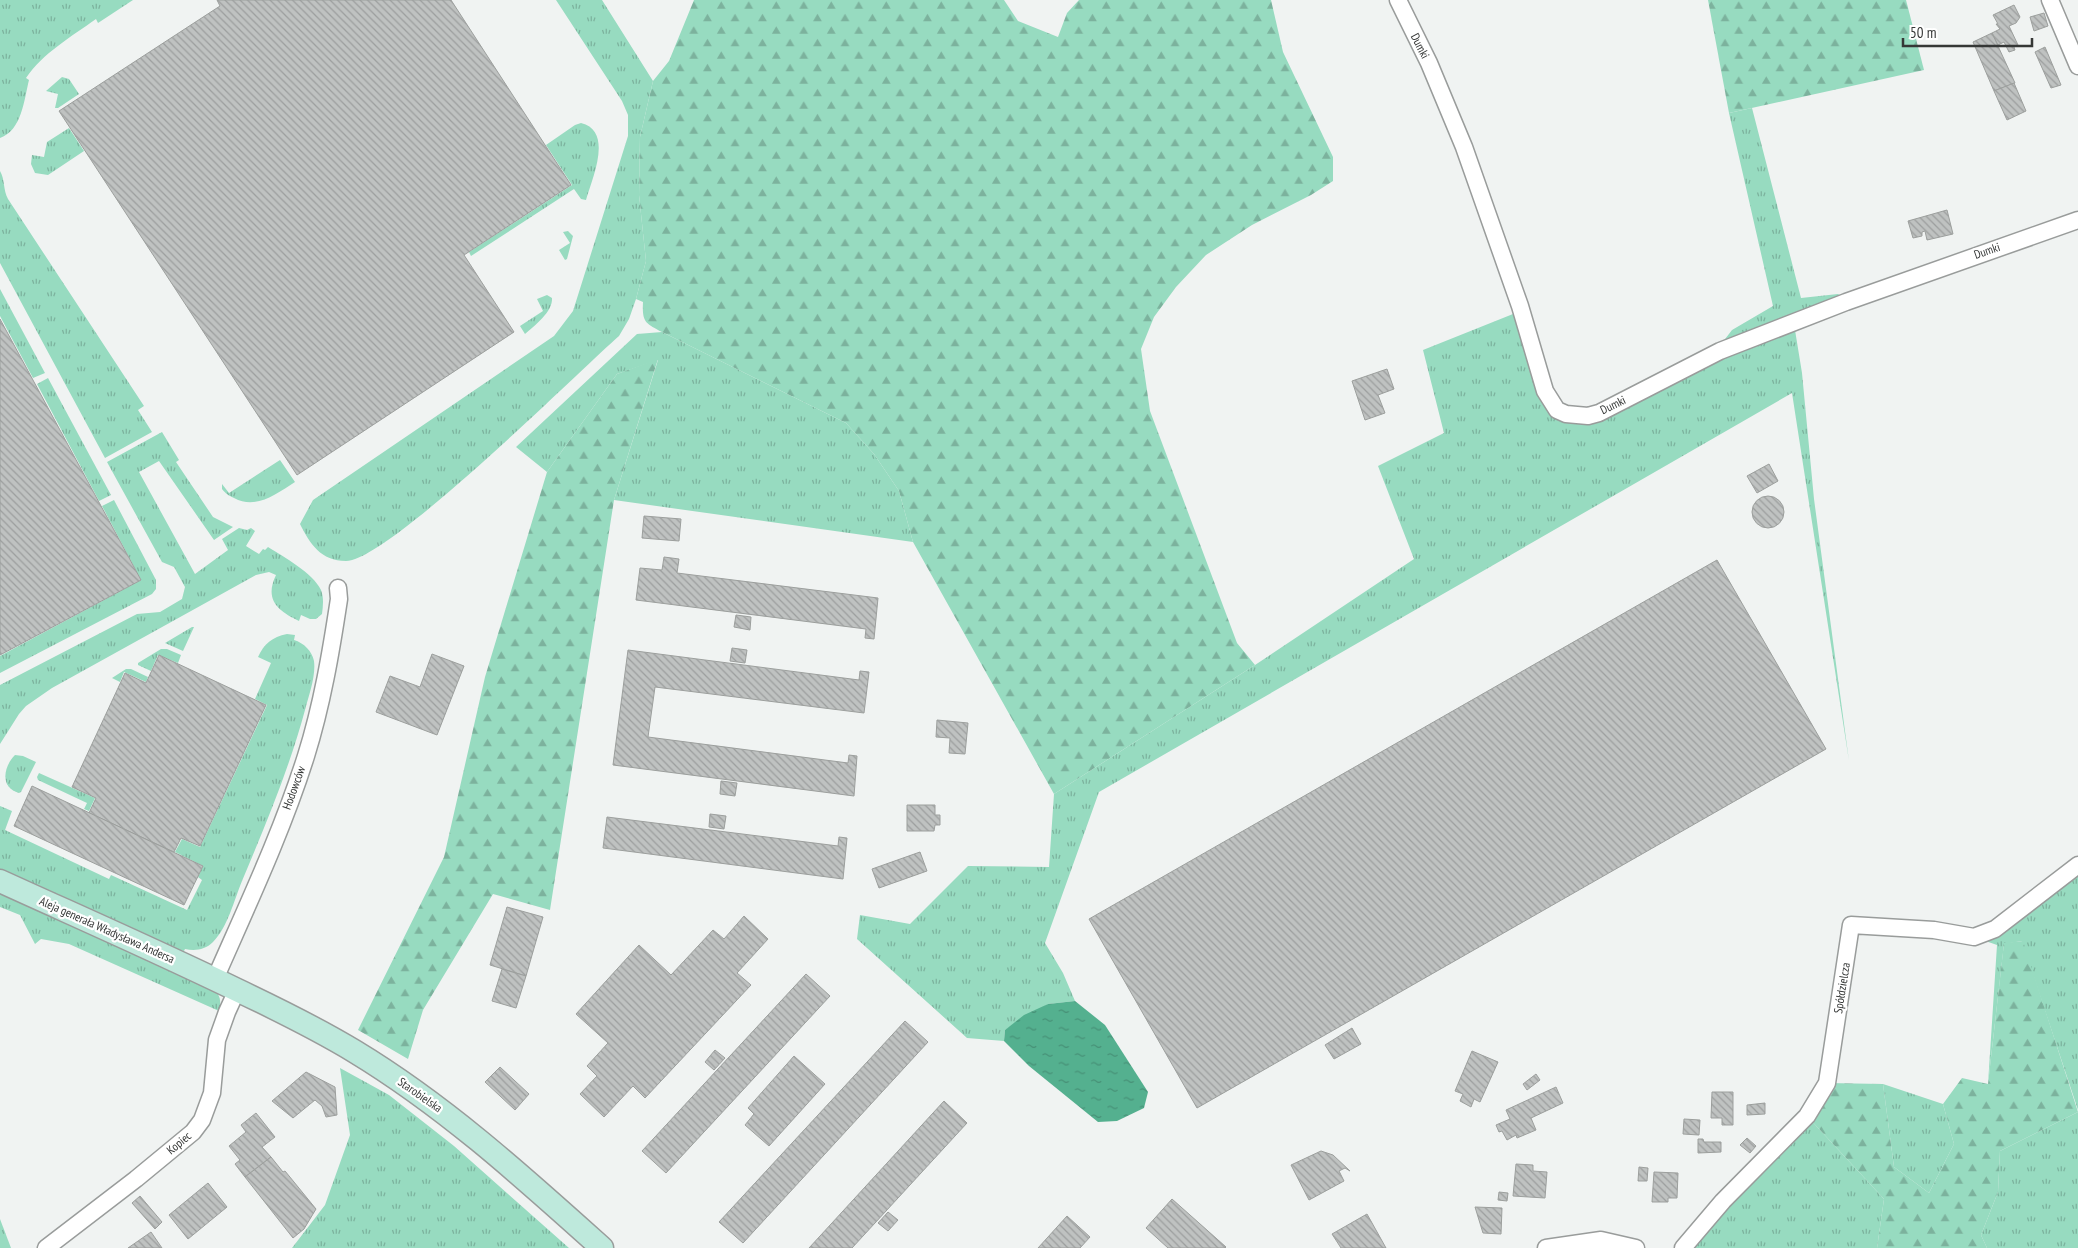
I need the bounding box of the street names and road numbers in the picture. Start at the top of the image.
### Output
street label: Dumki [1408,31,1433,61]
street label: Dumki [1972,239,2002,262]
street label: Dumki [1598,392,1628,417]
street label: Hodowców [279,763,309,812]
street label: Aleja generała Władysława Andersa [37,893,177,966]
street label: Spółdzielcza [1830,961,1853,1015]
street label: Starobielska [395,1074,446,1115]
street label: Kopiec [163,1128,195,1157]

